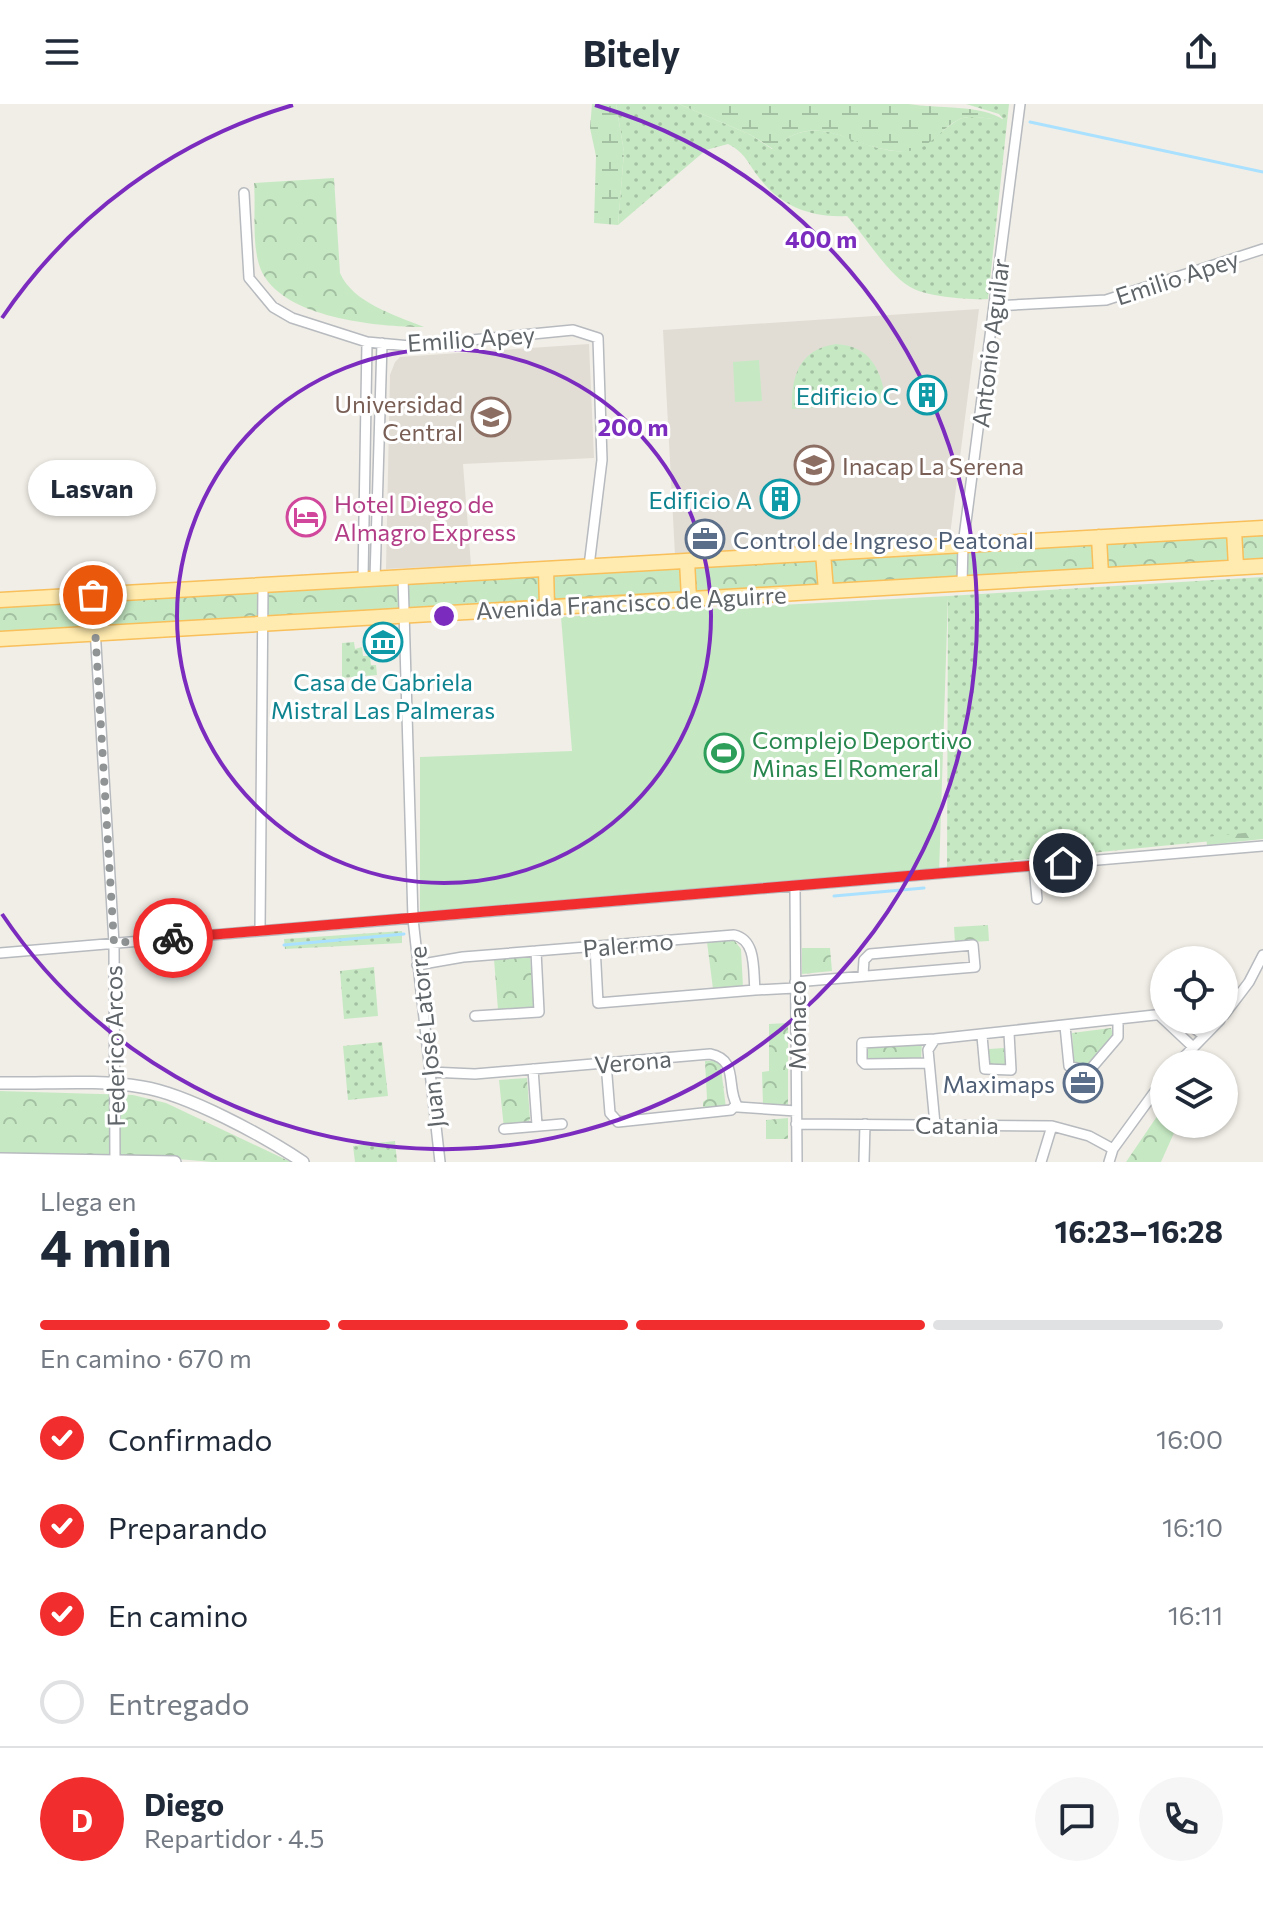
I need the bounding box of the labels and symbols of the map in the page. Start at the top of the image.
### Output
text: 400 m [785,224,857,253]
street label: Emilio Apey [1112,243,1242,311]
street label: Antonio Aguilar [965,256,1015,429]
street label: Emilio Apey [406,319,536,357]
building icon: Edificio C [906,374,948,416]
place label: Edificio C [796,381,899,410]
place label: Universidad Central [334,389,463,446]
school or university icon: Universidad Central [470,396,512,438]
text: 200 m [598,412,668,441]
school or university icon: Inacap La Serena [793,444,835,486]
place label: Inacap La Serena [842,451,1024,480]
callout: Lasvan [29,459,157,515]
building icon: Edificio A [759,478,801,520]
place label: Edificio A [649,485,752,514]
place label: Hotel Diego de Almagro Express [334,489,516,546]
hotel icon: Hotel Diego de Almagro Express [285,496,327,538]
office icon: Control de Ingreso Peatonal [684,518,726,560]
place label: Control de Ingreso Peatonal [733,525,1034,554]
pin [59,561,127,629]
street label: Avenida Francisco de Aguirre [475,579,787,625]
centre of rings [430,602,458,630]
museum icon: Casa de Gabriela Mistral Las Palmeras [362,621,404,663]
place label: Casa de Gabriela Mistral Las Palmeras [271,667,495,724]
place label: Complejo Deportivo Minas El Romeral [752,725,972,782]
sports icon: Complejo Deportivo Minas El Romeral [703,732,745,774]
pin [1029,829,1097,897]
courier [133,898,213,978]
street label: Palermo [581,926,675,962]
street label: Juan José Latorre [402,945,450,1129]
street label: Federico Arcos [98,965,130,1127]
street label: Mónaco [782,980,811,1070]
street label: Verona [593,1043,673,1079]
office icon: Maximaps [1062,1062,1104,1104]
place label: Maximaps [942,1069,1055,1098]
street label: Catania [915,1110,999,1139]

